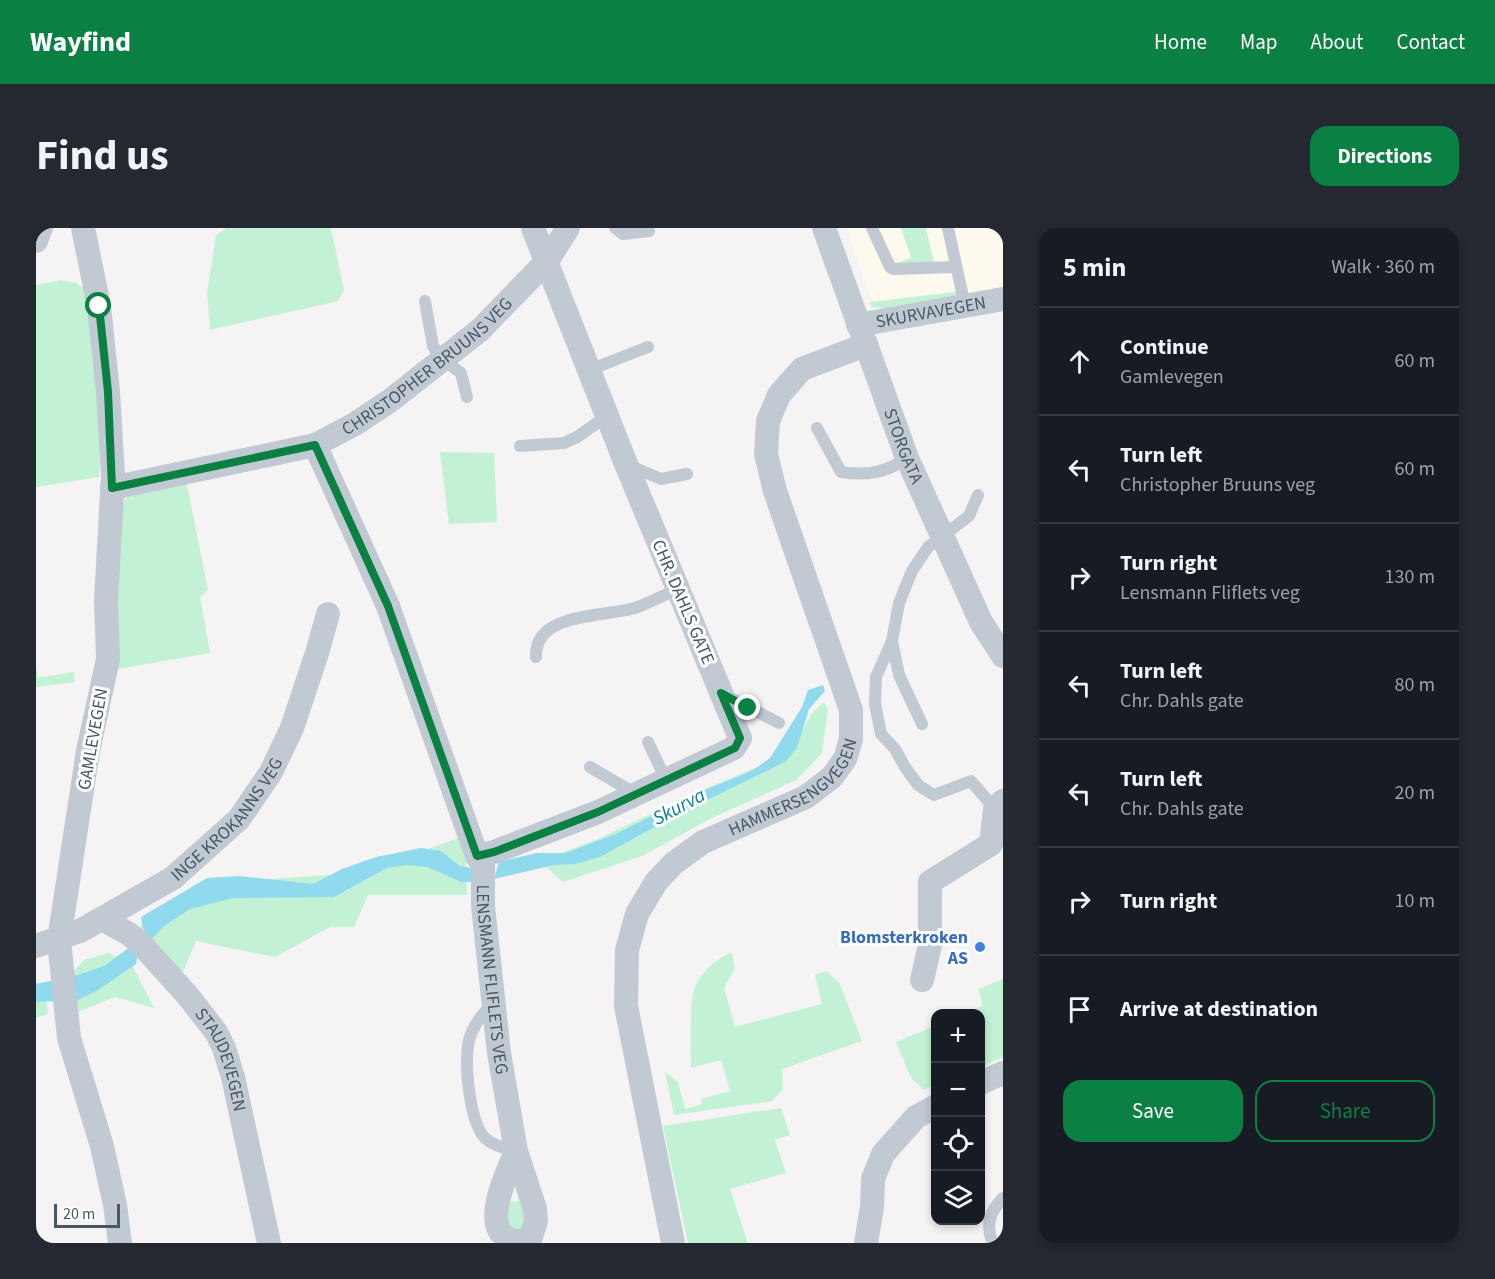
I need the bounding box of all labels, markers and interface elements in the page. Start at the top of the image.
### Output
text: Wayfind [30,22,131,62]
text: Home [1154,27,1207,57]
text: Map [1240,27,1278,57]
text: About [1311,27,1363,57]
text: Contact [1396,27,1465,57]
text: Find us [36,126,169,186]
button: Directions [1310,126,1459,186]
text: 5 min [1063,249,1126,286]
text: Walk · 360 m [1331,253,1435,281]
street label: SKURVAVEGEN [874,290,988,334]
street label: CHRISTOPHER BRUUNS VEG [337,291,518,441]
route start [85,292,111,318]
text: Continue [1120,331,1209,363]
icon: ahead [1063,345,1096,378]
text: 60 m [1395,347,1435,375]
text: Gamlevegen [1120,363,1224,391]
street label: STORGATA [878,405,930,488]
text: Turn left [1120,439,1202,471]
icon: left [1063,453,1096,486]
text: 60 m [1395,455,1435,483]
text: Christopher Bruuns veg [1120,471,1315,499]
street label: CHR. DAHLS GATE [645,536,721,668]
text: Turn right [1120,547,1217,579]
icon: right [1063,561,1096,594]
text: 130 m [1385,563,1435,591]
text: Lensmann Fliflets veg [1120,579,1300,607]
text: Turn left [1120,655,1202,687]
icon: left [1063,669,1096,702]
text: 80 m [1395,671,1435,699]
street label: GAMLEVEGEN [72,686,114,792]
text: Chr. Dahls gate [1120,687,1244,715]
route end [734,694,760,720]
street label: HAMMERSENGVEGEN [724,735,863,842]
street label: INGE KROKANNS VEG [165,753,289,887]
text: Turn left [1120,763,1202,795]
icon: left [1063,777,1096,810]
text: 20 m [1395,779,1435,807]
water label: Skurva [648,781,711,833]
text: Chr. Dahls gate [1120,795,1244,823]
street label: LENSMANN FLIFLETS VEG [470,884,515,1076]
icon: right [1063,885,1096,918]
text: Turn right [1120,885,1217,917]
text: 10 m [1395,887,1435,915]
place label: Blomsterkroken AS [840,925,968,971]
marker: Blomsterkroken AS [973,940,987,954]
icon: arrive [1063,993,1096,1026]
text: Arrive at destination [1120,993,1318,1025]
street label: STAUDEVEGEN [189,1002,253,1114]
map controls [931,1009,985,1225]
button: + [931,1009,985,1063]
button: − [931,1063,985,1117]
button: Save [1063,1080,1243,1142]
button: Share [1255,1080,1435,1142]
button: locate [931,1117,985,1171]
button: layers [931,1171,985,1225]
scale bar [54,1201,120,1228]
text: 20 m [63,1203,95,1225]

